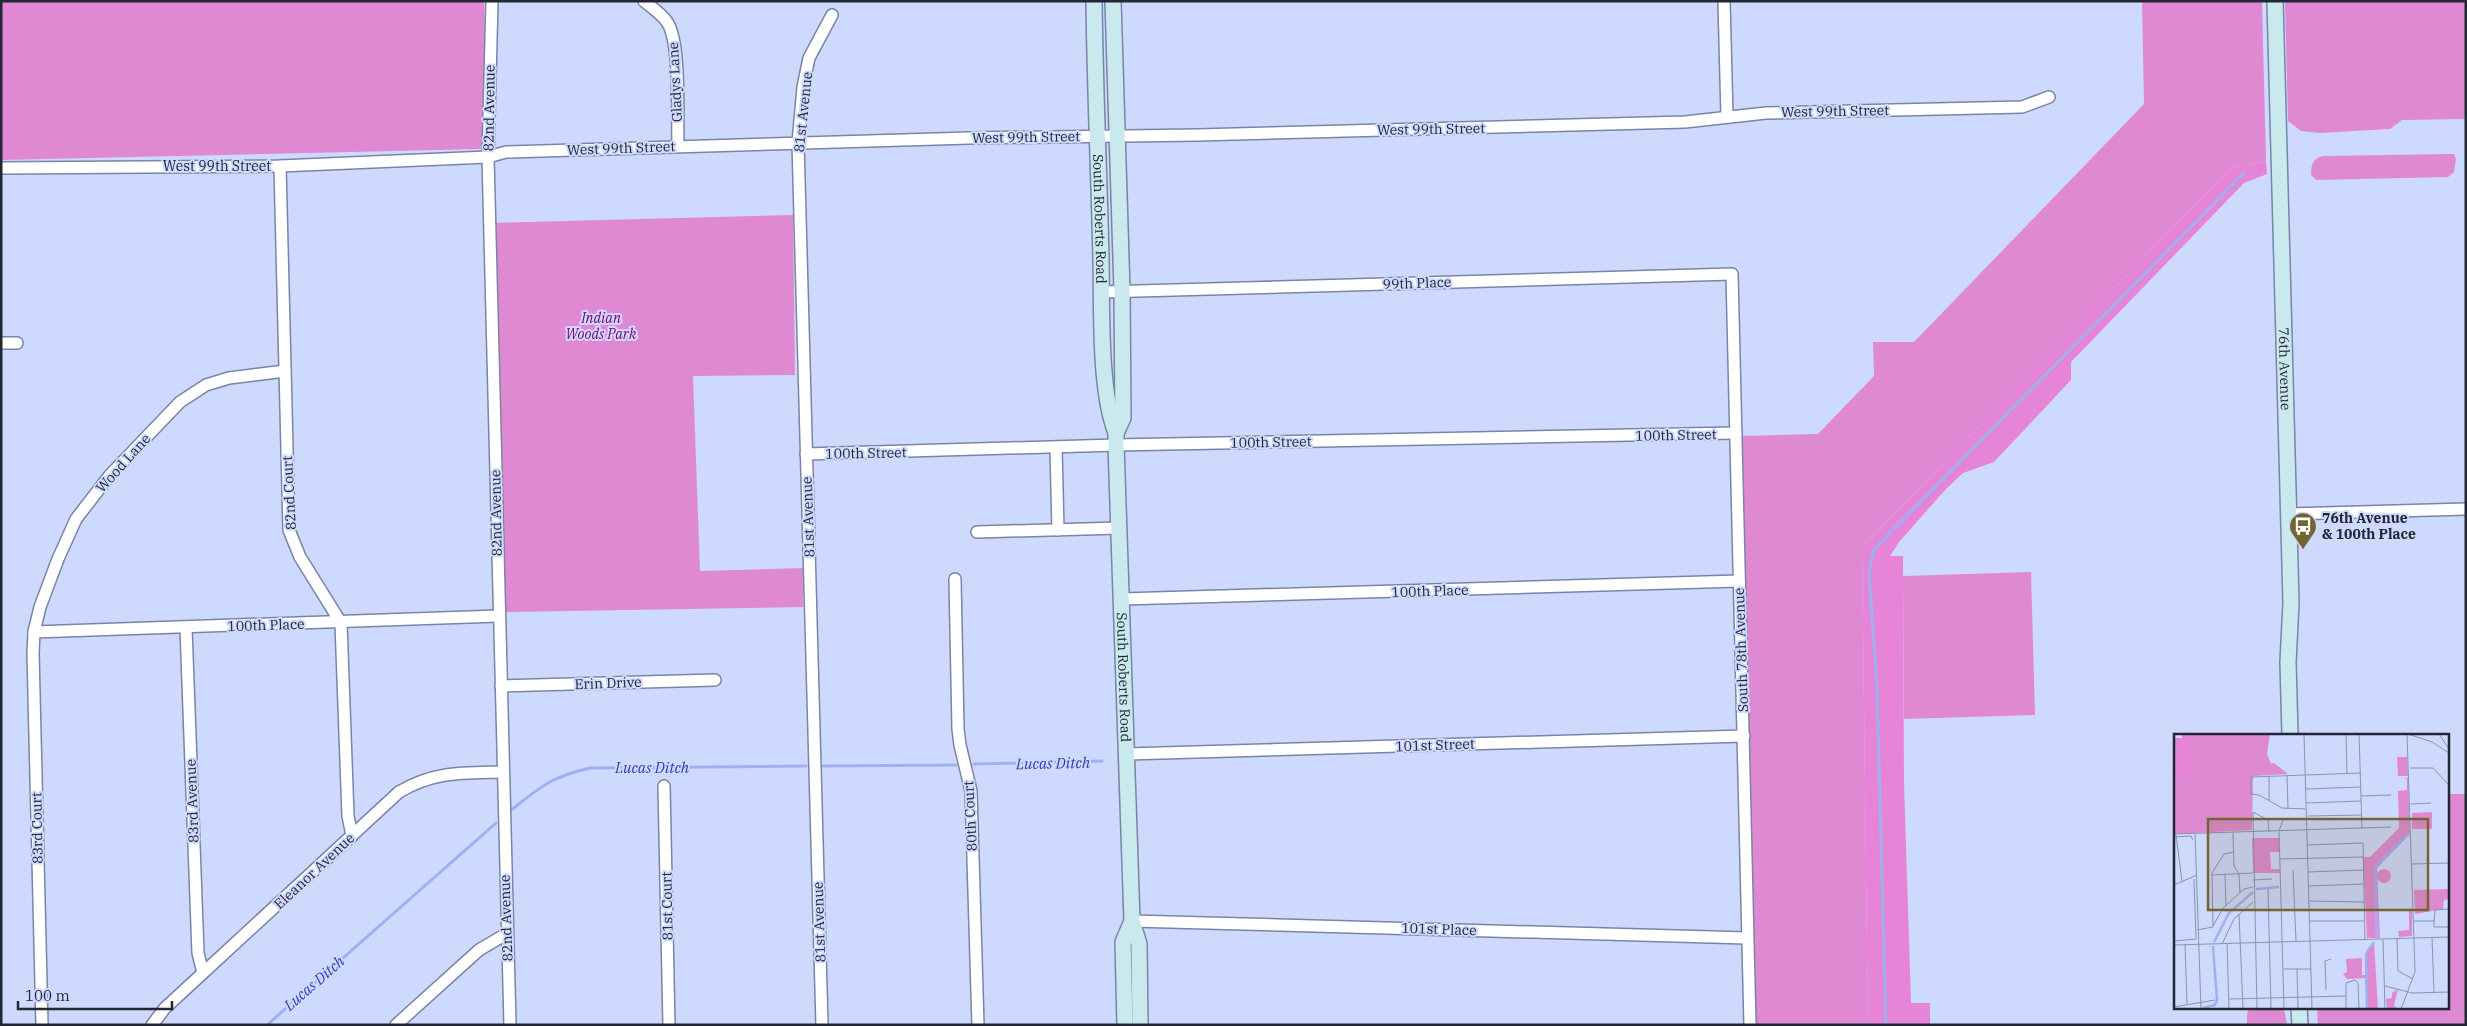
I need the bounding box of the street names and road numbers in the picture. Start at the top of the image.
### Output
street label: Gladys Lane [664,41,686,123]
street label: 82nd Avenue [479,64,499,152]
street label: 81st Avenue [790,71,816,153]
street label: West 99th Street [1781,101,1889,121]
street label: West 99th Street [1377,119,1485,139]
street label: West 99th Street [972,127,1080,147]
street label: West 99th Street [567,137,676,159]
street label: South Roberts Road [1089,154,1110,284]
street label: West 99th Street [163,157,271,175]
street label: 99th Place [1382,273,1452,293]
street label: 76th Avenue [2275,327,2295,411]
street label: 100th Street [1635,425,1717,445]
street label: Wood Lane [92,430,154,496]
street label: 100th Street [1230,432,1312,452]
street label: 100th Street [825,443,907,463]
street label: 82nd Court [278,455,300,531]
street label: 82nd Avenue [486,469,506,557]
street label: 81st Avenue [798,476,818,558]
street label: 100th Place [1391,581,1469,601]
street label: South 78th Avenue [1730,587,1752,713]
street label: South Roberts Road [1113,612,1135,743]
street label: 100th Place [227,615,305,635]
street label: Erin Drive [574,673,642,693]
street label: 101st Street [1395,735,1475,755]
street label: 83rd Avenue [182,759,202,843]
street label: 80th Court [959,780,981,852]
street label: 83rd Court [27,792,47,864]
street label: Eleanor Avenue [270,829,358,913]
street label: 81st Court [657,872,677,940]
street label: 82nd Avenue [495,874,517,962]
street label: 81st Avenue [809,881,829,963]
street label: 101st Place [1401,919,1477,939]

